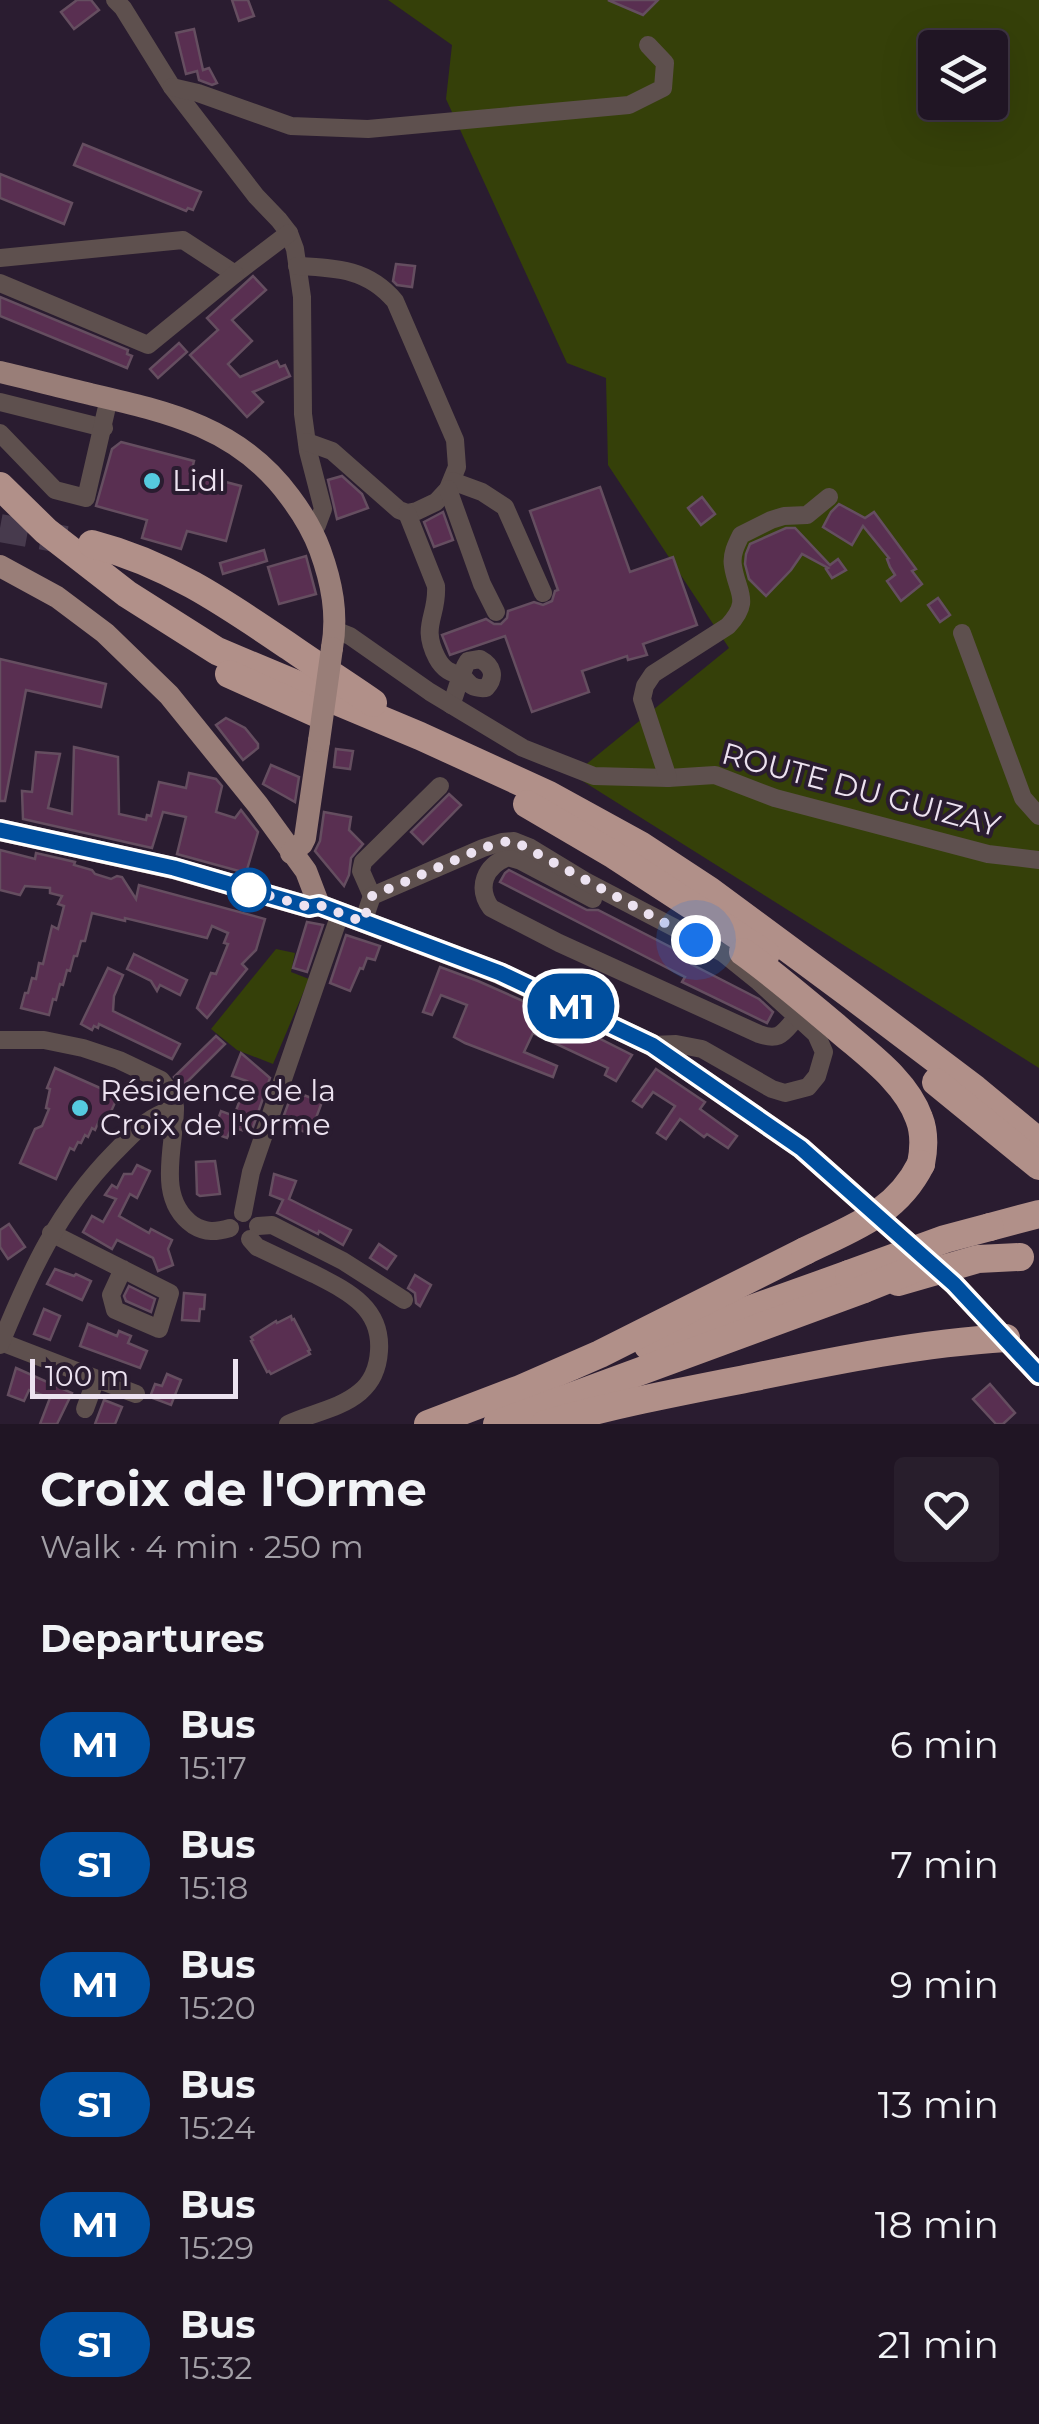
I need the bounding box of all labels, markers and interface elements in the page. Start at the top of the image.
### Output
map controls [918,30,1008,120]
button: layers [918,30,1008,120]
place label: Lidl [172,462,226,499]
marker: Lidl [141,470,163,492]
street label: ROUTE DU GUIZAY [718,735,1005,845]
unlabelled marker [228,869,270,911]
your location [671,915,721,965]
line badge: M1 [526,974,616,1038]
text: M1 [547,985,595,1028]
place label: Résidence de la Croix de l'Orme [100,1072,336,1143]
marker: Résidence de la Croix de l'Orme [69,1097,91,1119]
scale bar [30,1354,238,1398]
text: 100 m [45,1359,129,1393]
button: heart [894,1457,999,1562]
text: Croix de l'Orme [40,1460,427,1518]
text: Walk · 4 min · 250 m [40,1527,364,1566]
text: Departures [40,1615,264,1662]
text: Bus [180,1701,255,1748]
text: 6 min [890,1721,999,1768]
text: M1 [71,1723,119,1766]
text: 15:17 [180,1748,247,1787]
text: Bus [180,1821,255,1868]
text: 7 min [890,1841,999,1888]
text: S1 [77,1843,113,1886]
text: 15:18 [180,1868,248,1907]
text: Bus [180,1941,255,1988]
text: 9 min [890,1961,999,2008]
text: M1 [71,1963,119,2006]
text: 15:20 [180,1988,256,2027]
text: Bus [180,2061,255,2108]
text: 13 min [878,2081,999,2128]
text: S1 [77,2083,113,2126]
text: 15:24 [180,2108,255,2147]
text: Bus [180,2181,255,2228]
text: 18 min [875,2201,999,2248]
text: M1 [71,2203,119,2246]
text: 15:29 [180,2228,254,2267]
text: Bus [180,2301,255,2348]
text: 21 min [878,2321,999,2368]
text: S1 [77,2323,113,2366]
text: 15:32 [180,2348,253,2387]

